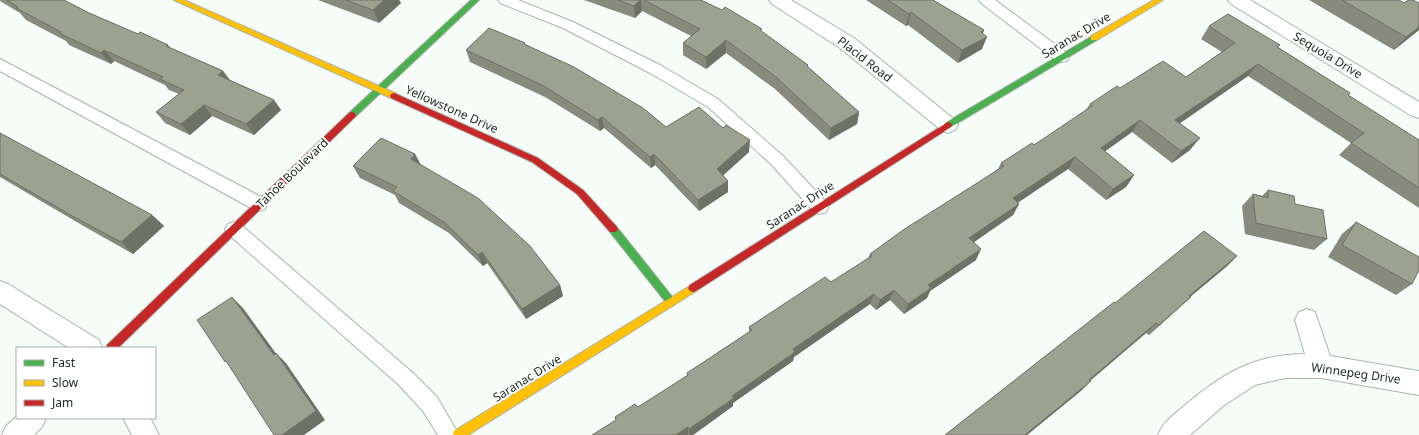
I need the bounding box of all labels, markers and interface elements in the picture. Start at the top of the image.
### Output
street label: Saranac Drive [1038,8,1114,62]
street label: Sequoia Drive [1290,28,1366,82]
street label: Placid Road [834,32,896,86]
street label: Yellowstone Drive [403,81,501,137]
street label: Tahoe Boulevard [252,134,332,212]
street label: Saranac Drive [763,177,837,233]
legend [16,347,156,419]
street label: Saranac Drive [490,350,565,406]
text: Fast [52,354,76,371]
street label: Winnepeg Drive [1310,358,1402,388]
text: Slow [52,374,79,391]
text: Jam [51,394,73,411]

